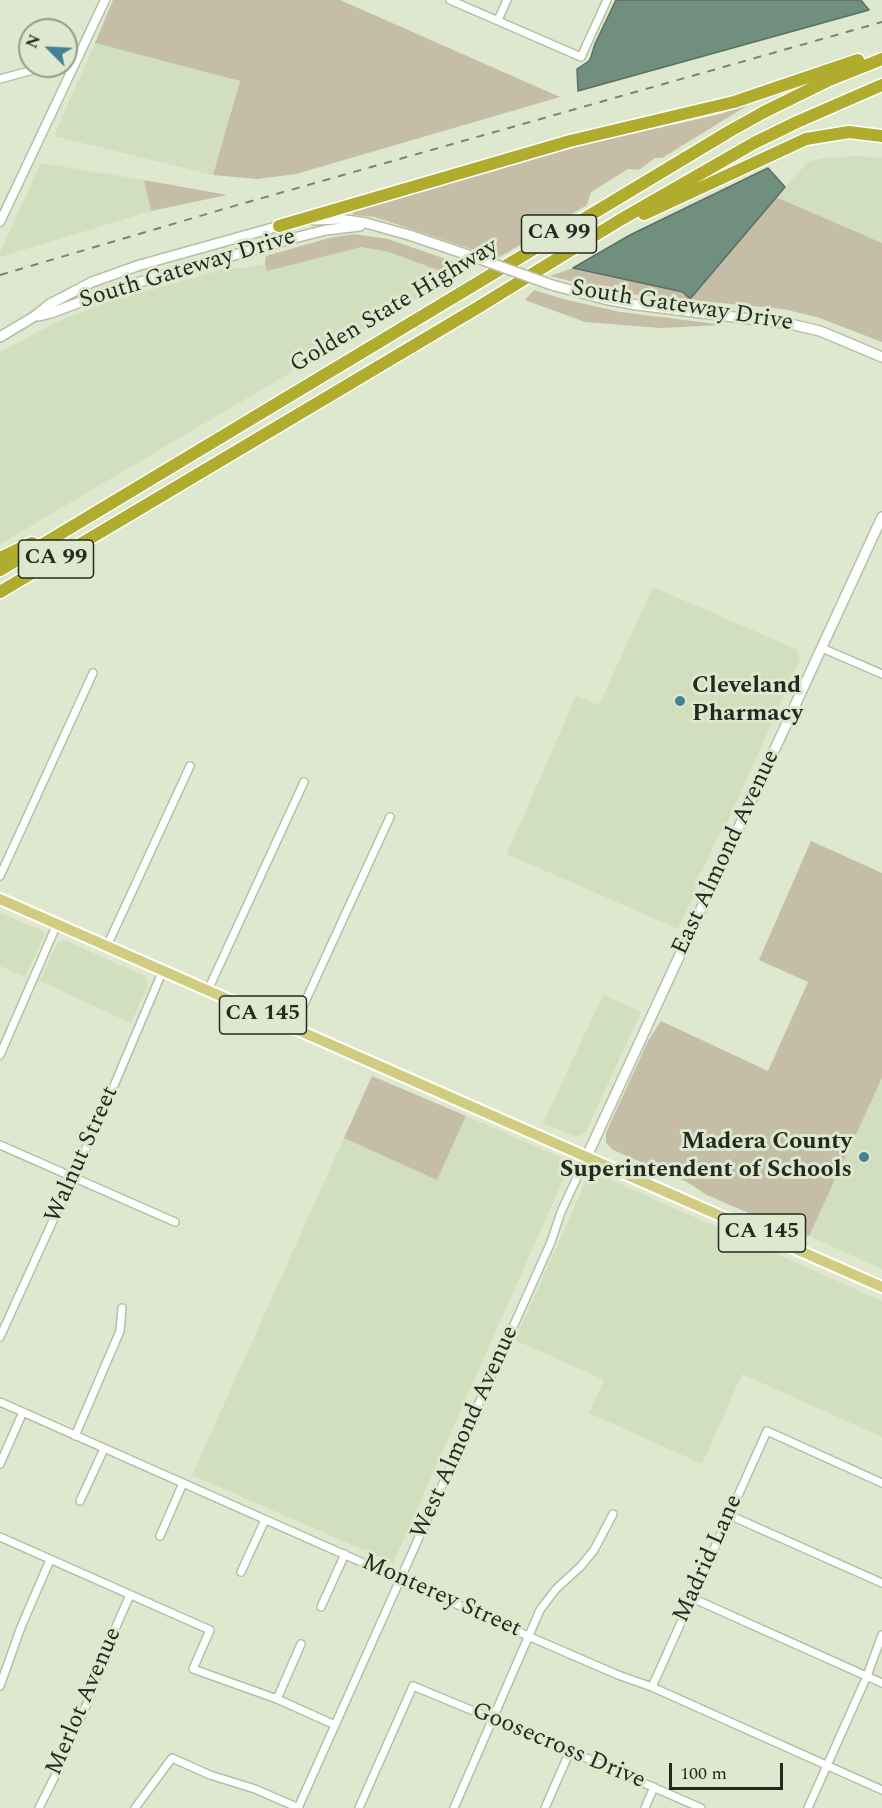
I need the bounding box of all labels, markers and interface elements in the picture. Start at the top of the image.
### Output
north arrow [18,18,78,78]
text: N [20,31,47,52]
road number: CA 99 [522,215,596,253]
street label: South Gateway Drive [77,223,299,317]
street label: Golden State Highway [286,233,504,381]
street label: South Gateway Drive [569,275,795,339]
road number: CA 99 [19,540,94,578]
place label: Cleveland Pharmacy [692,673,803,729]
marker: Cleveland Pharmacy [673,694,687,708]
street label: East Almond Avenue [667,746,787,960]
road number: CA 145 [220,996,306,1034]
street label: Walnut Street [40,1082,126,1228]
place label: Madera County Superintendent of Schools [560,1129,852,1185]
marker: Madera County Superintendent of Schools [857,1150,871,1164]
road number: CA 145 [718,1214,806,1252]
street label: West Almond Avenue [406,1322,526,1544]
street label: Madrid Lane [668,1491,750,1627]
street label: Monterey Street [357,1549,525,1645]
street label: Merlot Avenue [41,1624,129,1780]
street label: Goosecross Drive [467,1697,649,1797]
scale bar [672,1751,786,1789]
text: 100 m [680,1760,727,1787]

